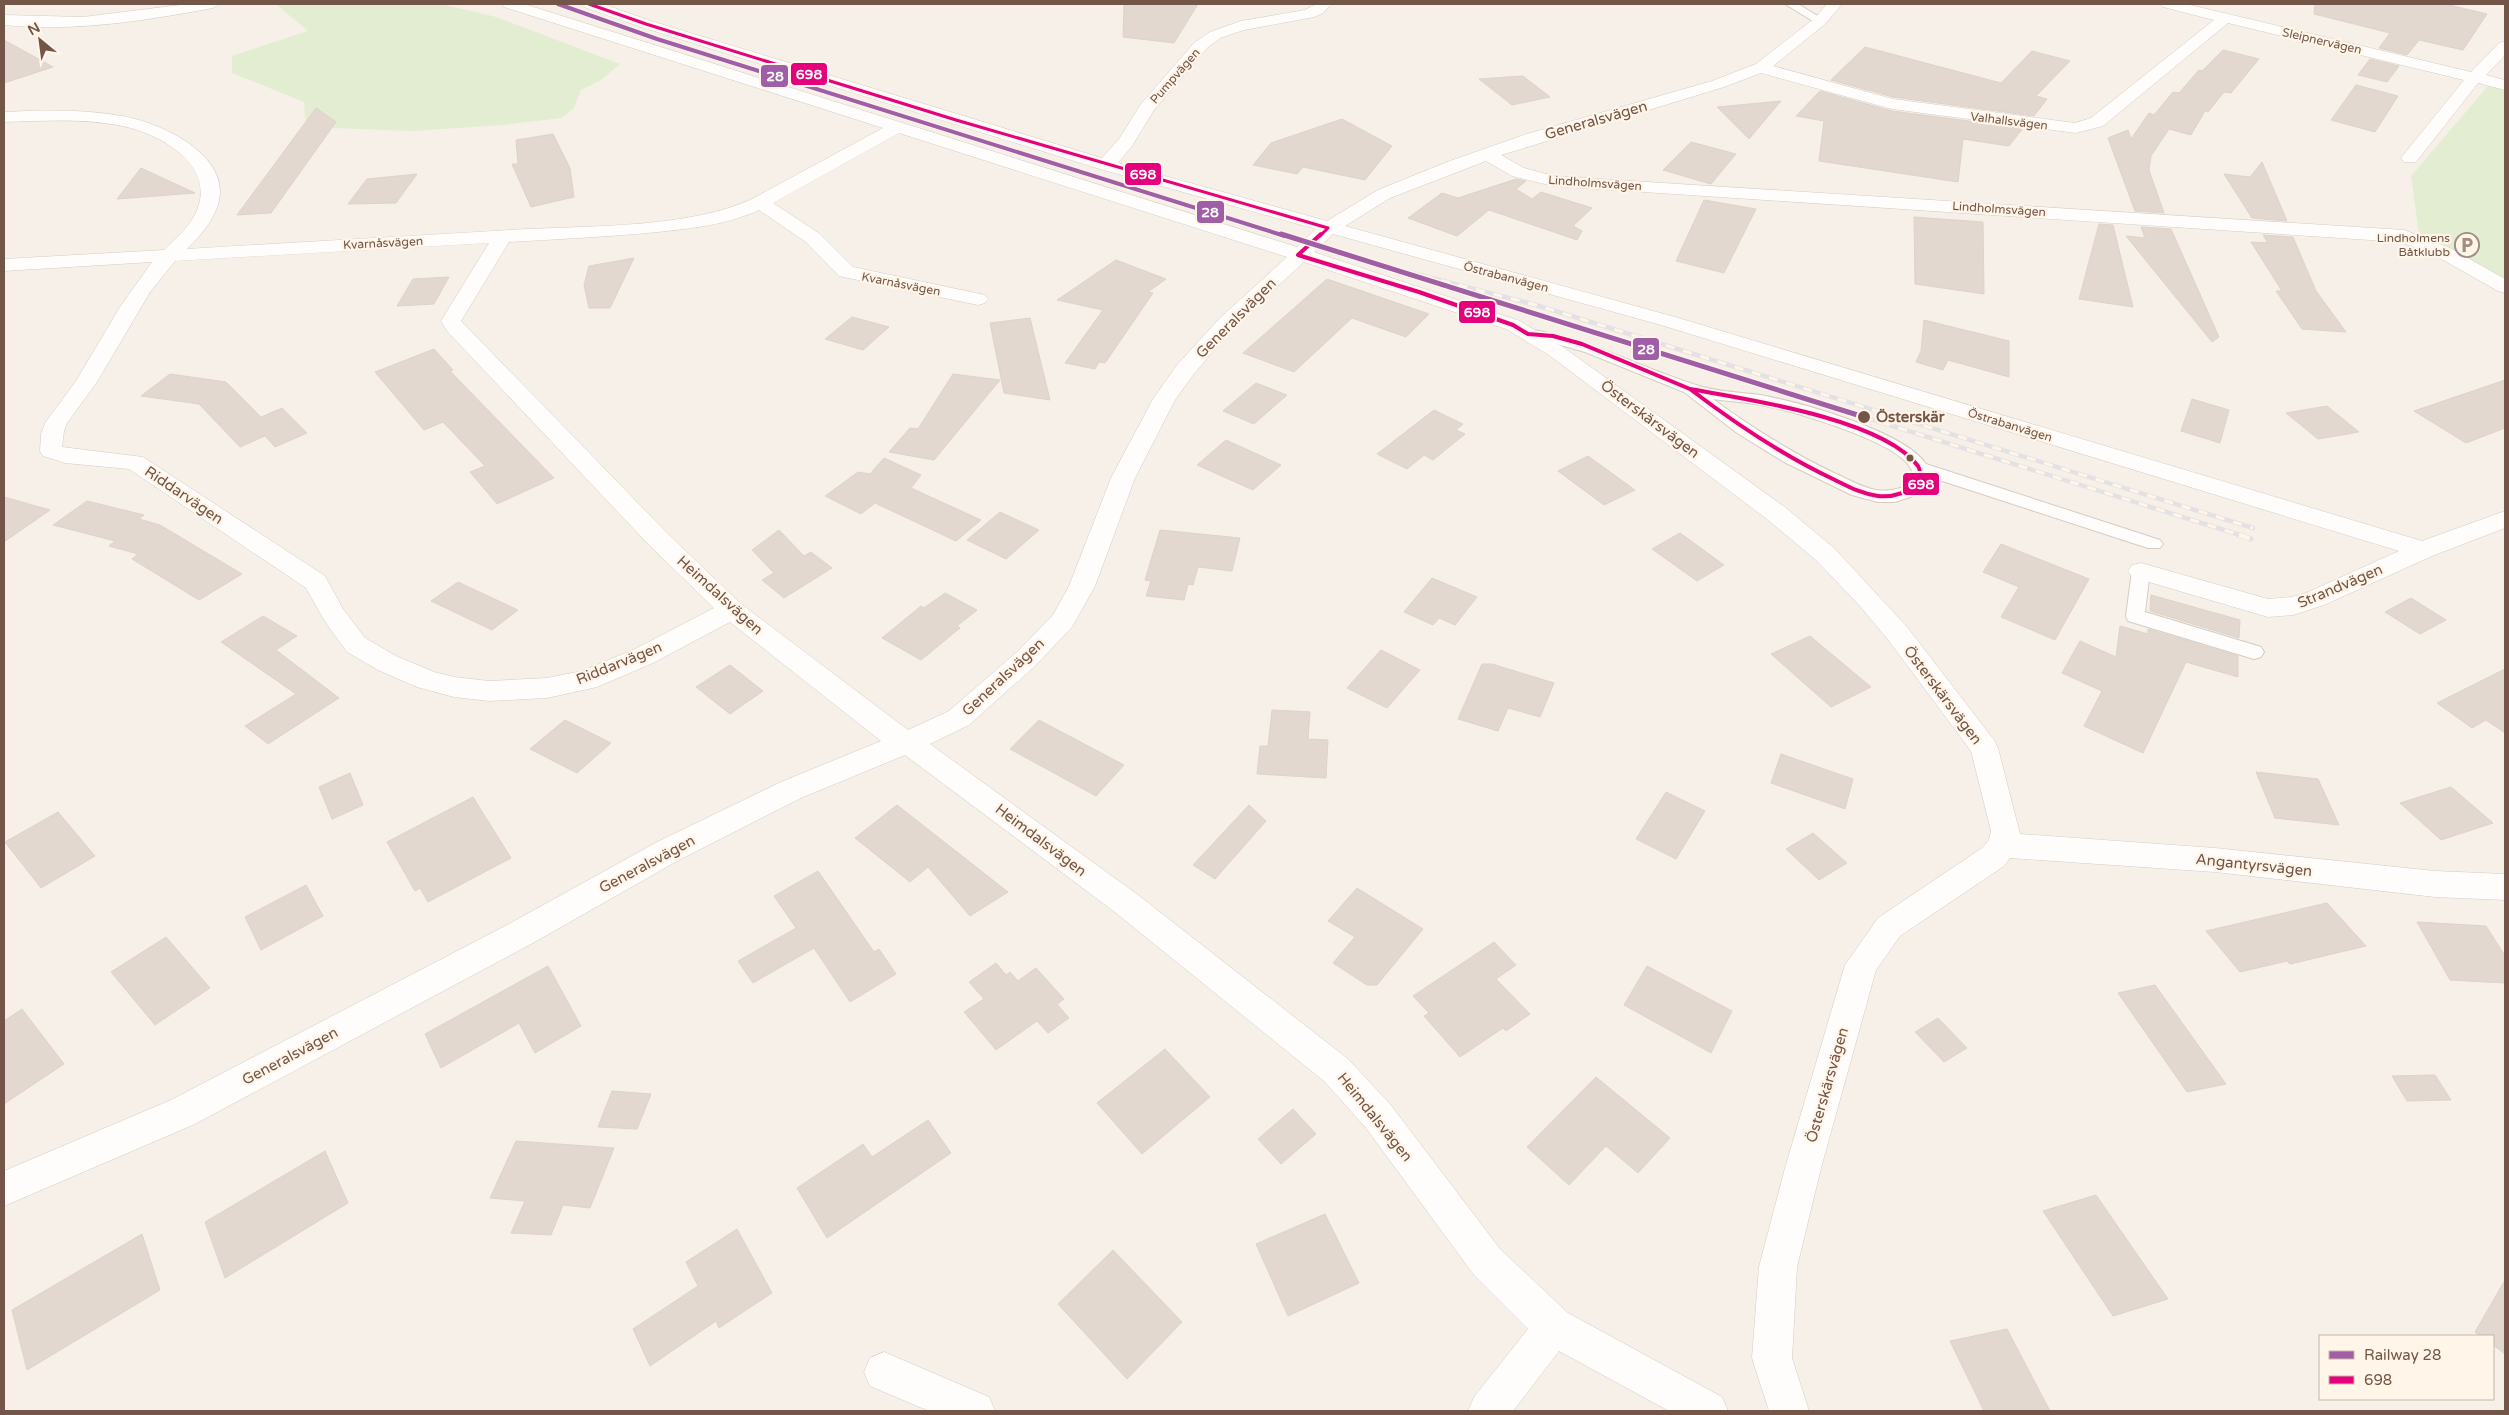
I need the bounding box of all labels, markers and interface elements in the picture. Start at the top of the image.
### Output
north arrow [15,15,65,65]
text: N [25,19,43,39]
street label: Sleipnervägen [2281,25,2363,57]
street label: Pumpvägen [1147,46,1203,106]
line badge: 698 [790,62,828,86]
line badge: 28 [760,64,789,88]
text: 698 [796,66,822,83]
text: 28 [766,68,784,85]
street label: Generalsvägen [1543,97,1649,143]
street label: Valhallsvägen [1970,109,2048,133]
line badge: 698 [1124,162,1162,186]
text: 698 [1130,166,1156,183]
street label: Lindholmsvägen [1548,173,1642,193]
street label: Lindholmsvägen [1952,199,2046,219]
line badge: 28 [1196,200,1225,224]
text: 28 [1201,204,1219,221]
place label: Lindholmens Båtklubb [2377,231,2450,259]
parking icon: Lindholmens Båtklubb [2454,232,2480,258]
street label: Kvarnåsvägen [343,234,423,252]
street label: Östrabanvägen [1462,259,1550,295]
street label: Kvarnåsvägen [860,269,942,299]
street label: Generalsvägen [1192,274,1280,362]
line badge: 698 [1458,300,1496,324]
text: 698 [1464,304,1490,321]
line badge: 28 [1632,337,1660,361]
text: 28 [1637,341,1655,358]
street label: Österskärsvägen [1597,376,1703,462]
street label: Östrabanvägen [1966,406,2054,444]
place label: Österskär [1876,408,1945,426]
marker: Österskär [1856,409,1872,425]
unlabelled marker [1905,453,1915,463]
street label: Riddarvägen [141,462,227,528]
line badge: 698 [1902,472,1940,496]
text: 698 [1908,476,1934,493]
street label: Heimdalsvägen [673,552,767,638]
street label: Strandvägen [2295,560,2385,612]
street label: Generalsvägen [958,634,1048,720]
street label: Riddarvägen [573,638,665,688]
street label: Österskärsvägen [1900,642,1986,748]
street label: Heimdalsvägen [992,800,1090,880]
street label: Generalsvägen [596,831,698,897]
street label: Angantyrsvägen [2195,850,2313,880]
street label: Generalsvägen [239,1023,341,1089]
street label: Österskärsvägen [1802,1025,1852,1145]
street label: Heimdalsvägen [1334,1069,1416,1165]
legend [2319,1335,2494,1400]
text: Railway 28 [2364,1346,2441,1364]
text: 698 [2364,1371,2392,1389]

